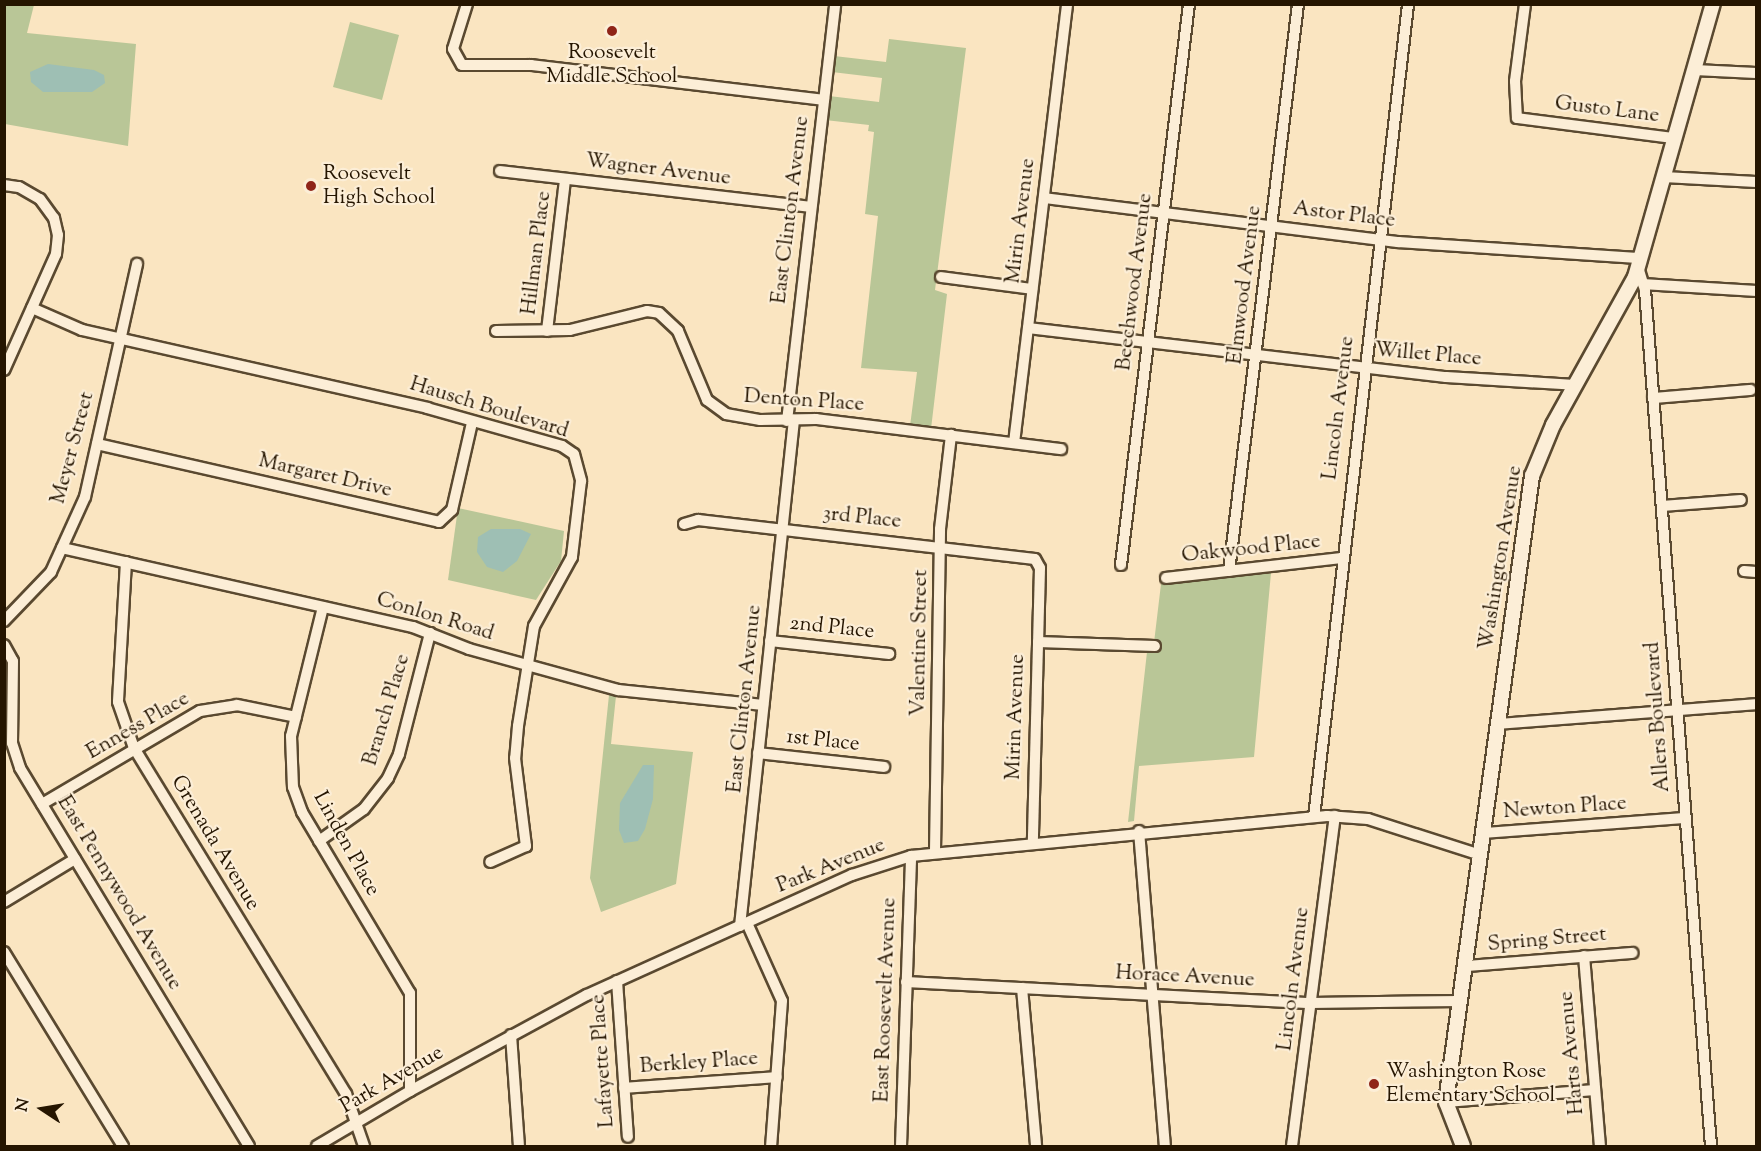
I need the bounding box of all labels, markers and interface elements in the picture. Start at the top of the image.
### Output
marker: Roosevelt Middle School [605,24,619,38]
place label: Roosevelt Middle School [546,40,678,90]
street label: Gusto Lane [1553,91,1661,129]
street label: East Clinton Avenue [767,115,815,305]
street label: Wagner Avenue [584,149,732,191]
street label: Mirin Avenue [1001,157,1041,285]
place label: Roosevelt High School [323,161,435,211]
marker: Roosevelt High School [304,179,318,193]
street label: Hillman Place [517,190,557,316]
street label: Beechwood Avenue [1112,192,1158,372]
street label: Astor Place [1292,196,1396,234]
street label: Elmwood Avenue [1223,204,1267,366]
street label: Lincoln Avenue [1318,335,1360,481]
street label: Willet Place [1373,338,1483,372]
street label: Hausch Boulevard [407,372,571,444]
street label: Denton Place [743,384,865,418]
street label: Meyer Street [46,389,100,507]
street label: Margaret Drive [256,448,394,504]
street label: Washington Avenue [1474,464,1528,652]
street label: 3rd Place [821,501,903,535]
street label: Oakwood Place [1180,529,1322,569]
street label: Valentine Street [906,569,934,717]
street label: Conlon Road [373,587,497,647]
street label: East Clinton Avenue [723,604,767,794]
street label: 2nd Place [789,611,875,645]
street label: Allers Boulevard [1640,641,1676,793]
street label: Branch Place [358,651,416,769]
street label: Mirin Avenue [1001,654,1031,780]
street label: Enness Place [82,686,194,766]
street label: 1st Place [785,725,861,757]
street label: Grenada Avenue [165,771,265,915]
street label: Linden Place [307,787,385,901]
street label: East Pennywood Avenue [51,791,187,995]
street label: Newton Place [1502,791,1628,825]
street label: Park Avenue [773,833,889,899]
street label: East Roosevelt Avenue [870,897,902,1103]
street label: Lincoln Avenue [1273,906,1315,1052]
street label: Spring Street [1487,922,1607,958]
street label: Horace Avenue [1115,961,1255,993]
street label: Harts Avenue [1554,990,1590,1116]
street label: Lafayette Place [586,993,620,1129]
street label: Park Avenue [336,1040,448,1120]
street label: Berkley Place [639,1046,759,1080]
place label: Washington Rose Elementary School [1386,1059,1555,1109]
marker: Washington Rose Elementary School [1367,1077,1381,1091]
north arrow [12,1079,72,1139]
text: N [11,1097,36,1114]

